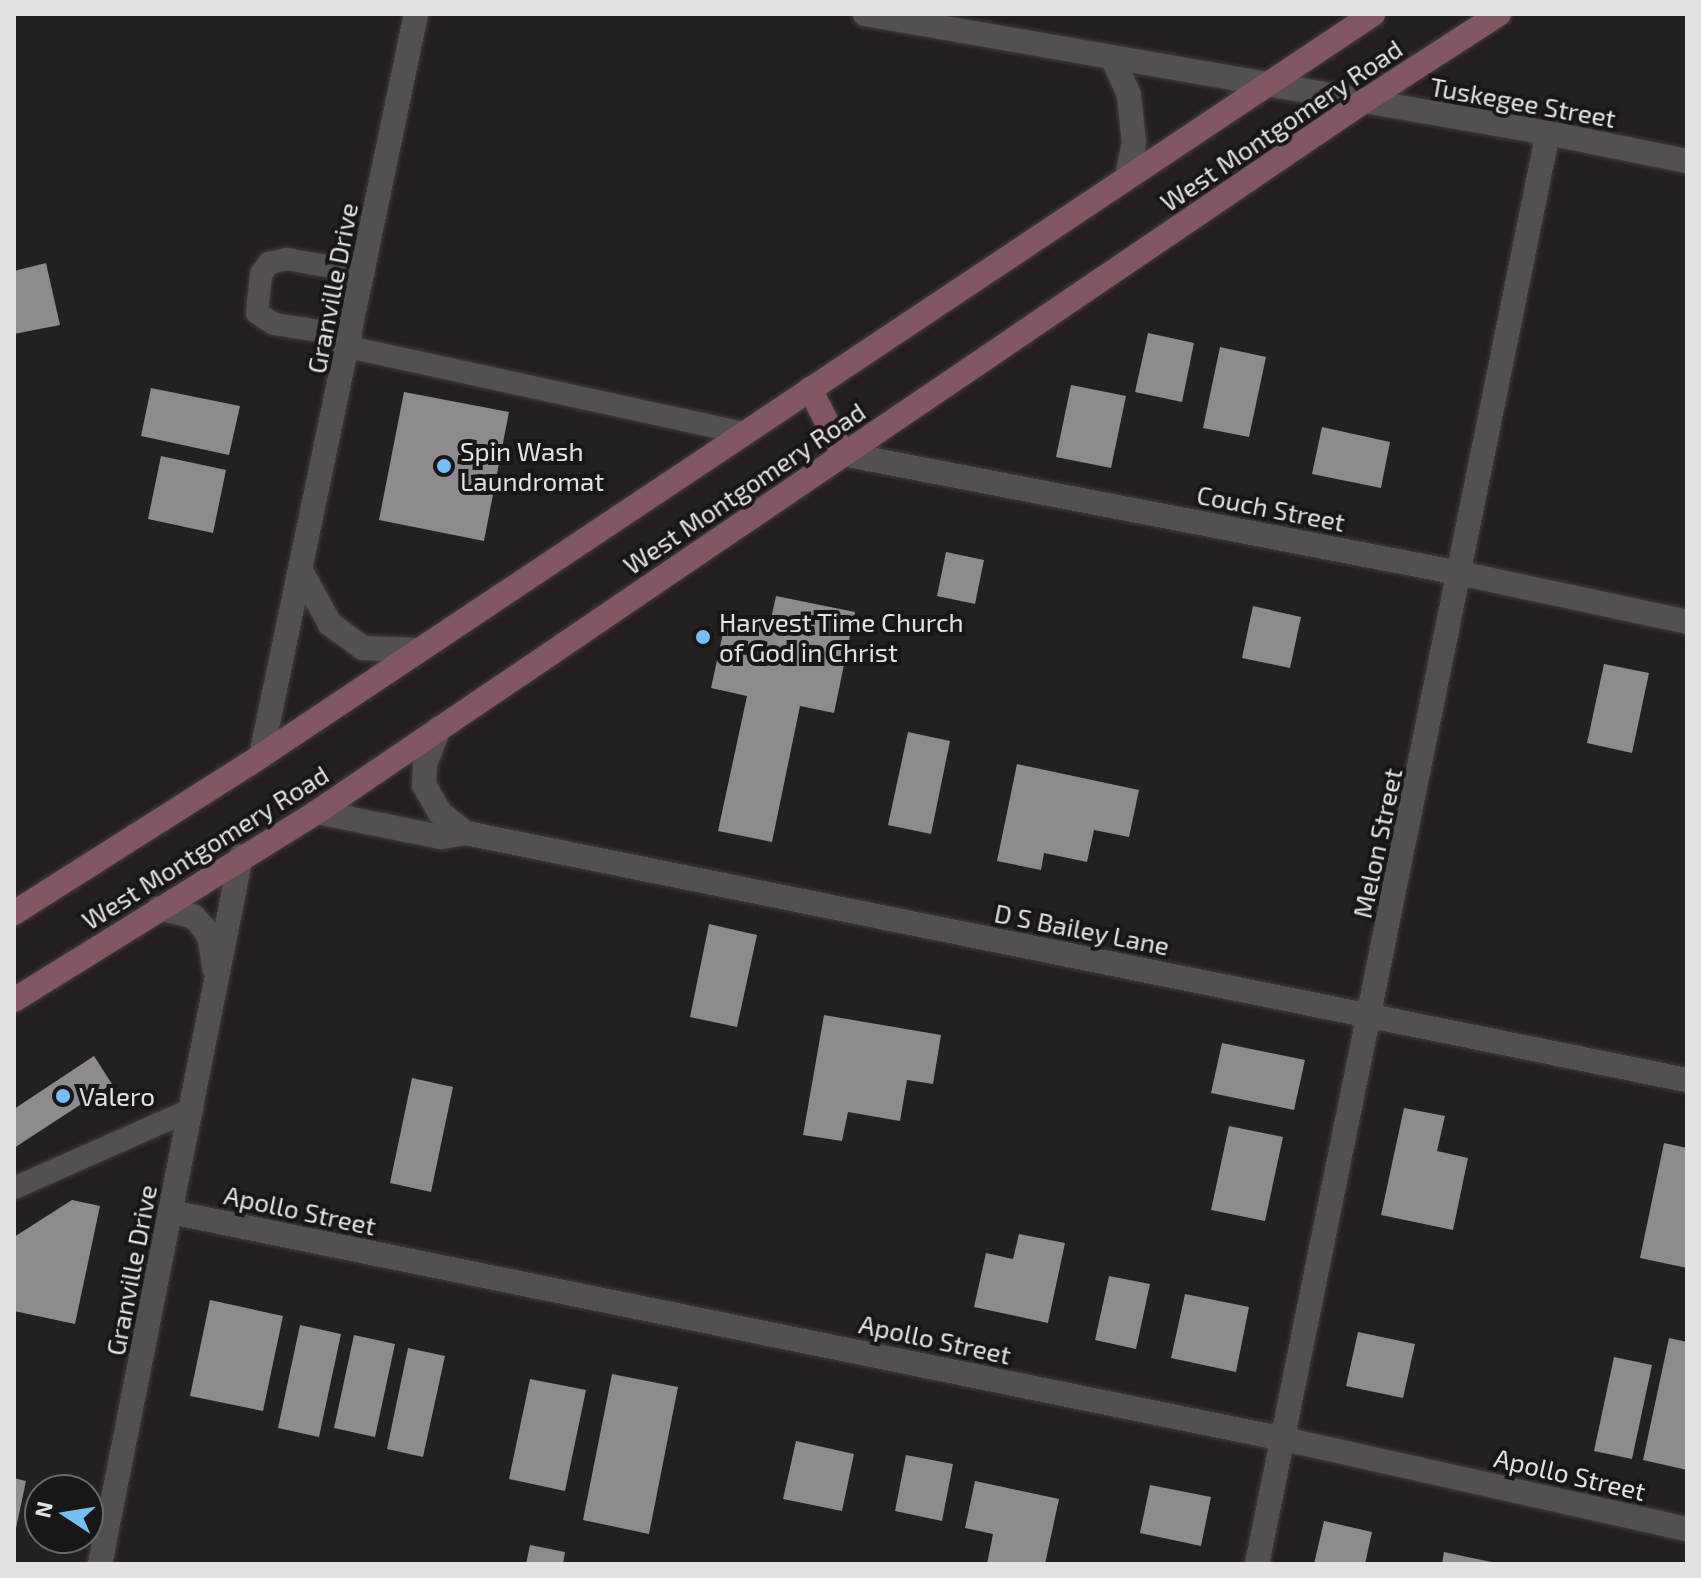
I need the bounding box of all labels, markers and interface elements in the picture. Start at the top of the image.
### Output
street label: West Montgomery Road [1154,32,1408,218]
street label: Tuskegee Street [1428,70,1618,134]
street label: Granville Drive [300,200,364,376]
street label: West Montgomery Road [617,395,871,581]
place label: Spin Wash Laundromat [460,435,604,496]
marker: Spin Wash Laundromat [435,457,453,475]
street label: Couch Street [1194,478,1348,538]
place label: Harvest Time Church of God in Christ [719,606,964,668]
marker: Harvest Time Church of God in Christ [694,628,712,646]
street label: West Montgomery Road [76,758,334,936]
street label: Melon Street [1346,765,1408,921]
street label: D S Bailey Lane [992,897,1172,961]
place label: Valero [79,1080,155,1112]
marker: Valero [54,1087,72,1105]
street label: Apollo Street [221,1179,379,1241]
street label: Granville Drive [99,1182,163,1358]
street label: Apollo Street [856,1308,1014,1370]
street label: Apollo Street [1491,1441,1649,1507]
north arrow [24,1474,104,1554]
text: N [28,1499,57,1520]

